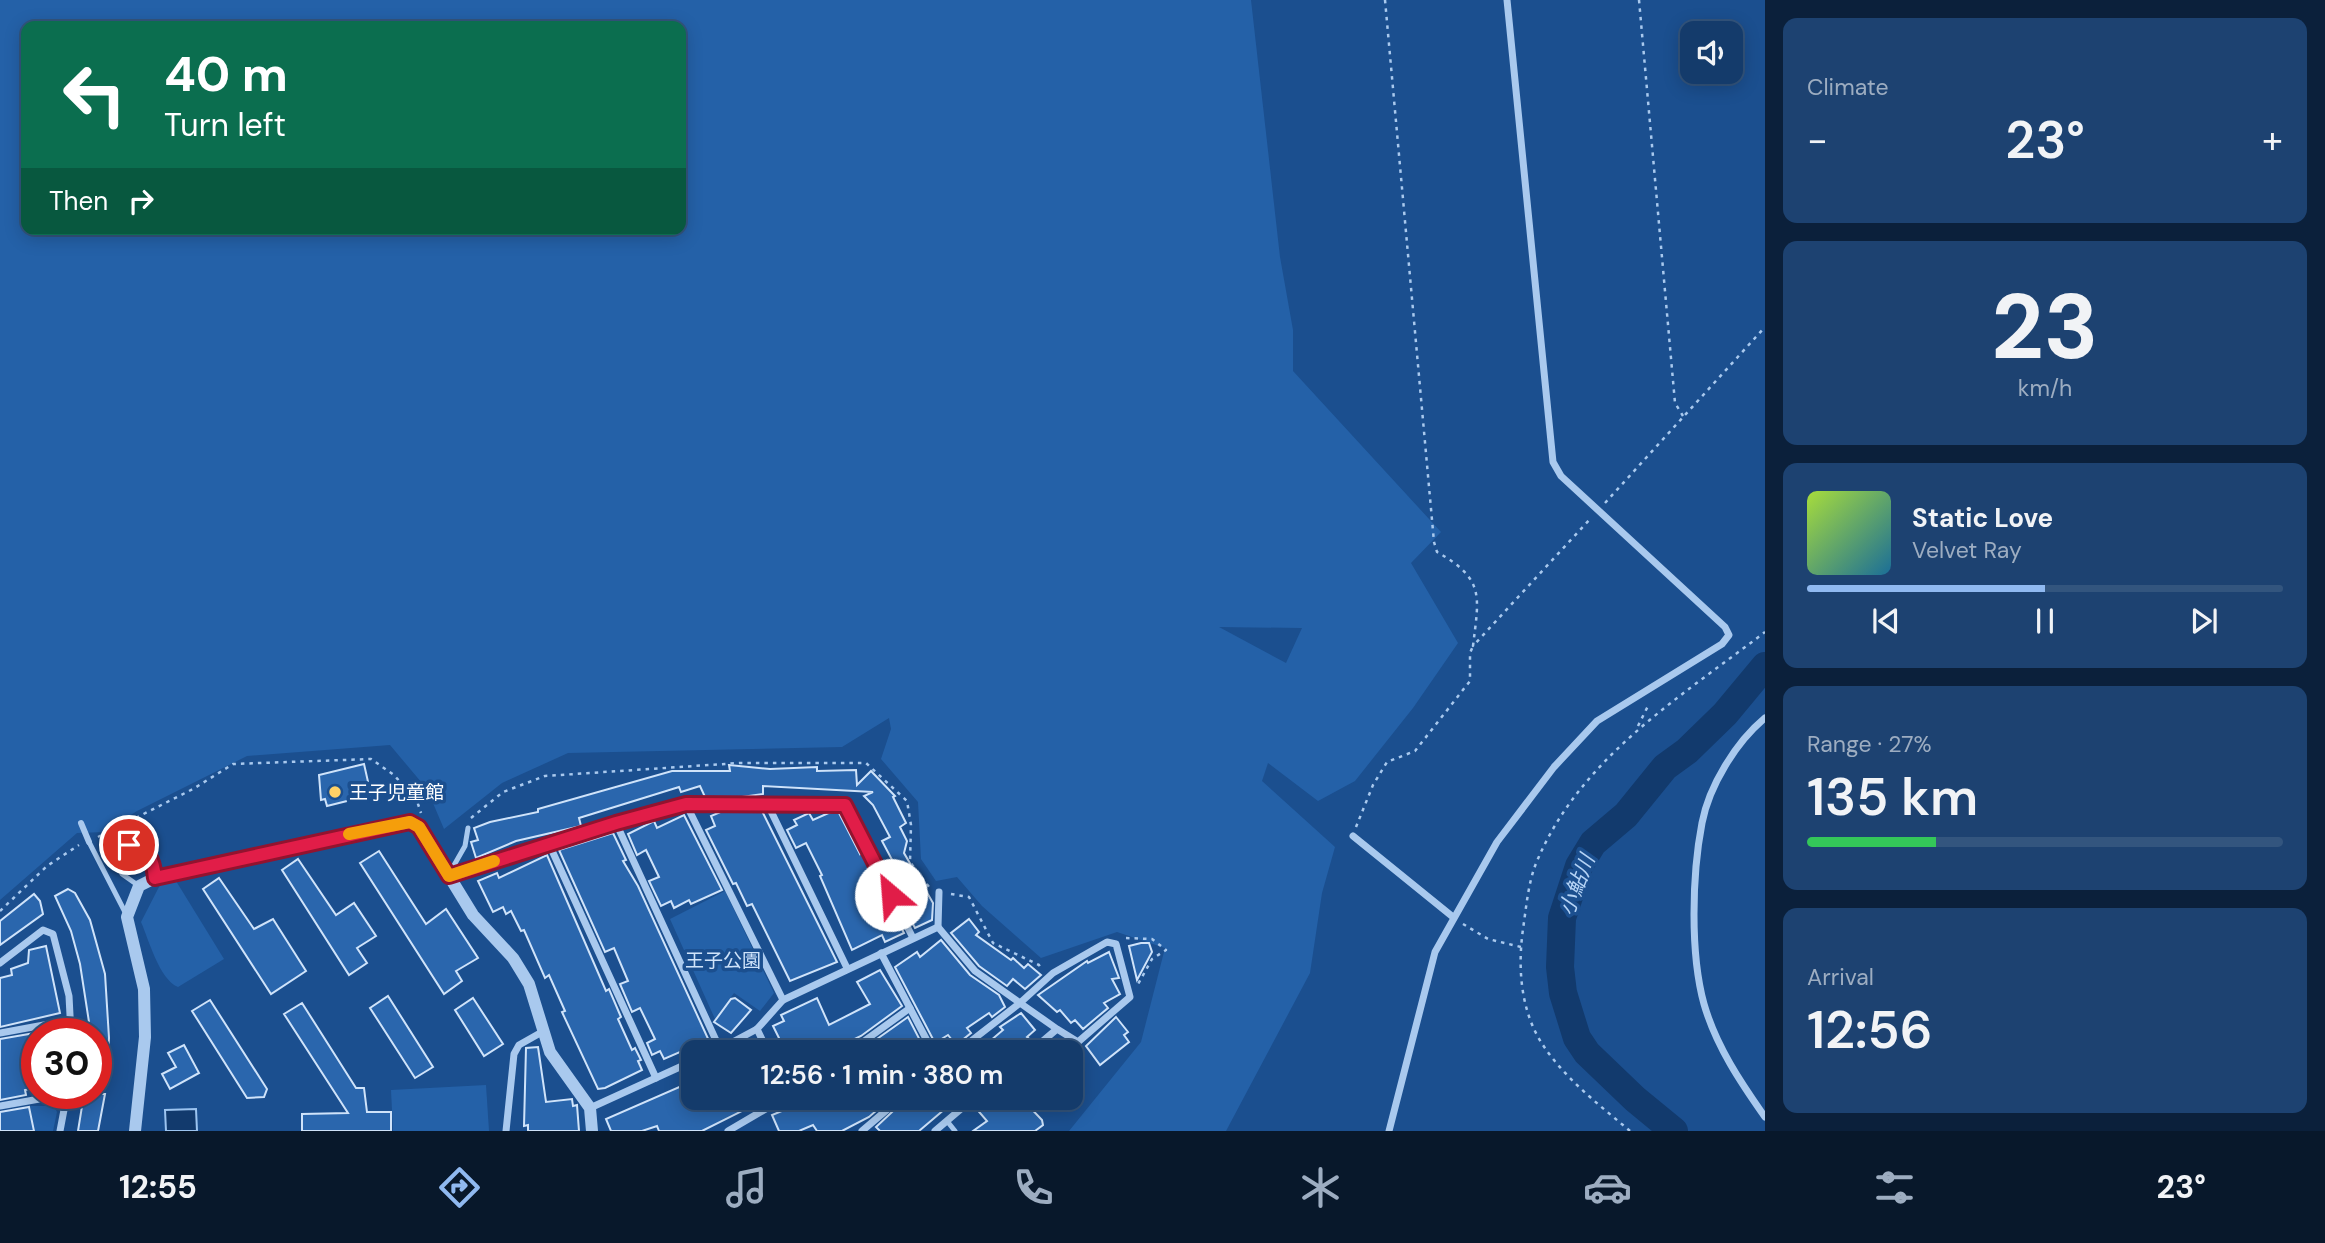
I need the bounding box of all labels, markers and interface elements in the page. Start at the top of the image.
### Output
map controls [1680,21,1743,84]
button: sound [1680,21,1743,84]
text: 40 m [164,42,288,106]
icon: left [49,49,140,140]
text: Climate [1807,72,1889,102]
text: Turn left [164,104,286,146]
text: 23° [2005,106,2085,174]
text: − [1807,115,1828,165]
text: + [2262,115,2283,165]
icon: right [122,182,160,220]
text: Then [49,184,108,218]
text: 23 [1991,268,2099,386]
text: km/h [2018,373,2072,403]
text: Static Love [1912,501,2053,535]
text: Velvet Ray [1912,535,2022,565]
icon: previous [1867,602,1905,640]
icon: pause [2026,602,2064,640]
icon: next [2185,602,2223,640]
text: Range · 27% [1807,729,1932,759]
text: 135 km [1807,763,1978,831]
place label: 王子児童館 [349,780,444,805]
marker: 王子児童館 [327,784,343,800]
pin [99,815,159,875]
icon: arrive [110,826,148,864]
water label: 小鮎川 [1553,849,1602,919]
position arrow [854,858,928,932]
park label: 王子公園 [685,948,761,973]
text: Arrival [1807,962,1874,992]
text: 12:56 [1807,996,1933,1064]
speed limit sign: 30 [21,1018,112,1109]
text: 12:56 · 1 min · 380 m [761,1058,1003,1092]
icon: directions [435,1163,484,1212]
icon: music [722,1163,771,1212]
icon: phone [1009,1163,1058,1212]
icon: climate [1296,1163,1345,1212]
icon: car [1583,1163,1632,1212]
icon: filters [1870,1163,1919,1212]
text: 12:55 [119,1166,197,1208]
text: 23° [2157,1166,2206,1208]

